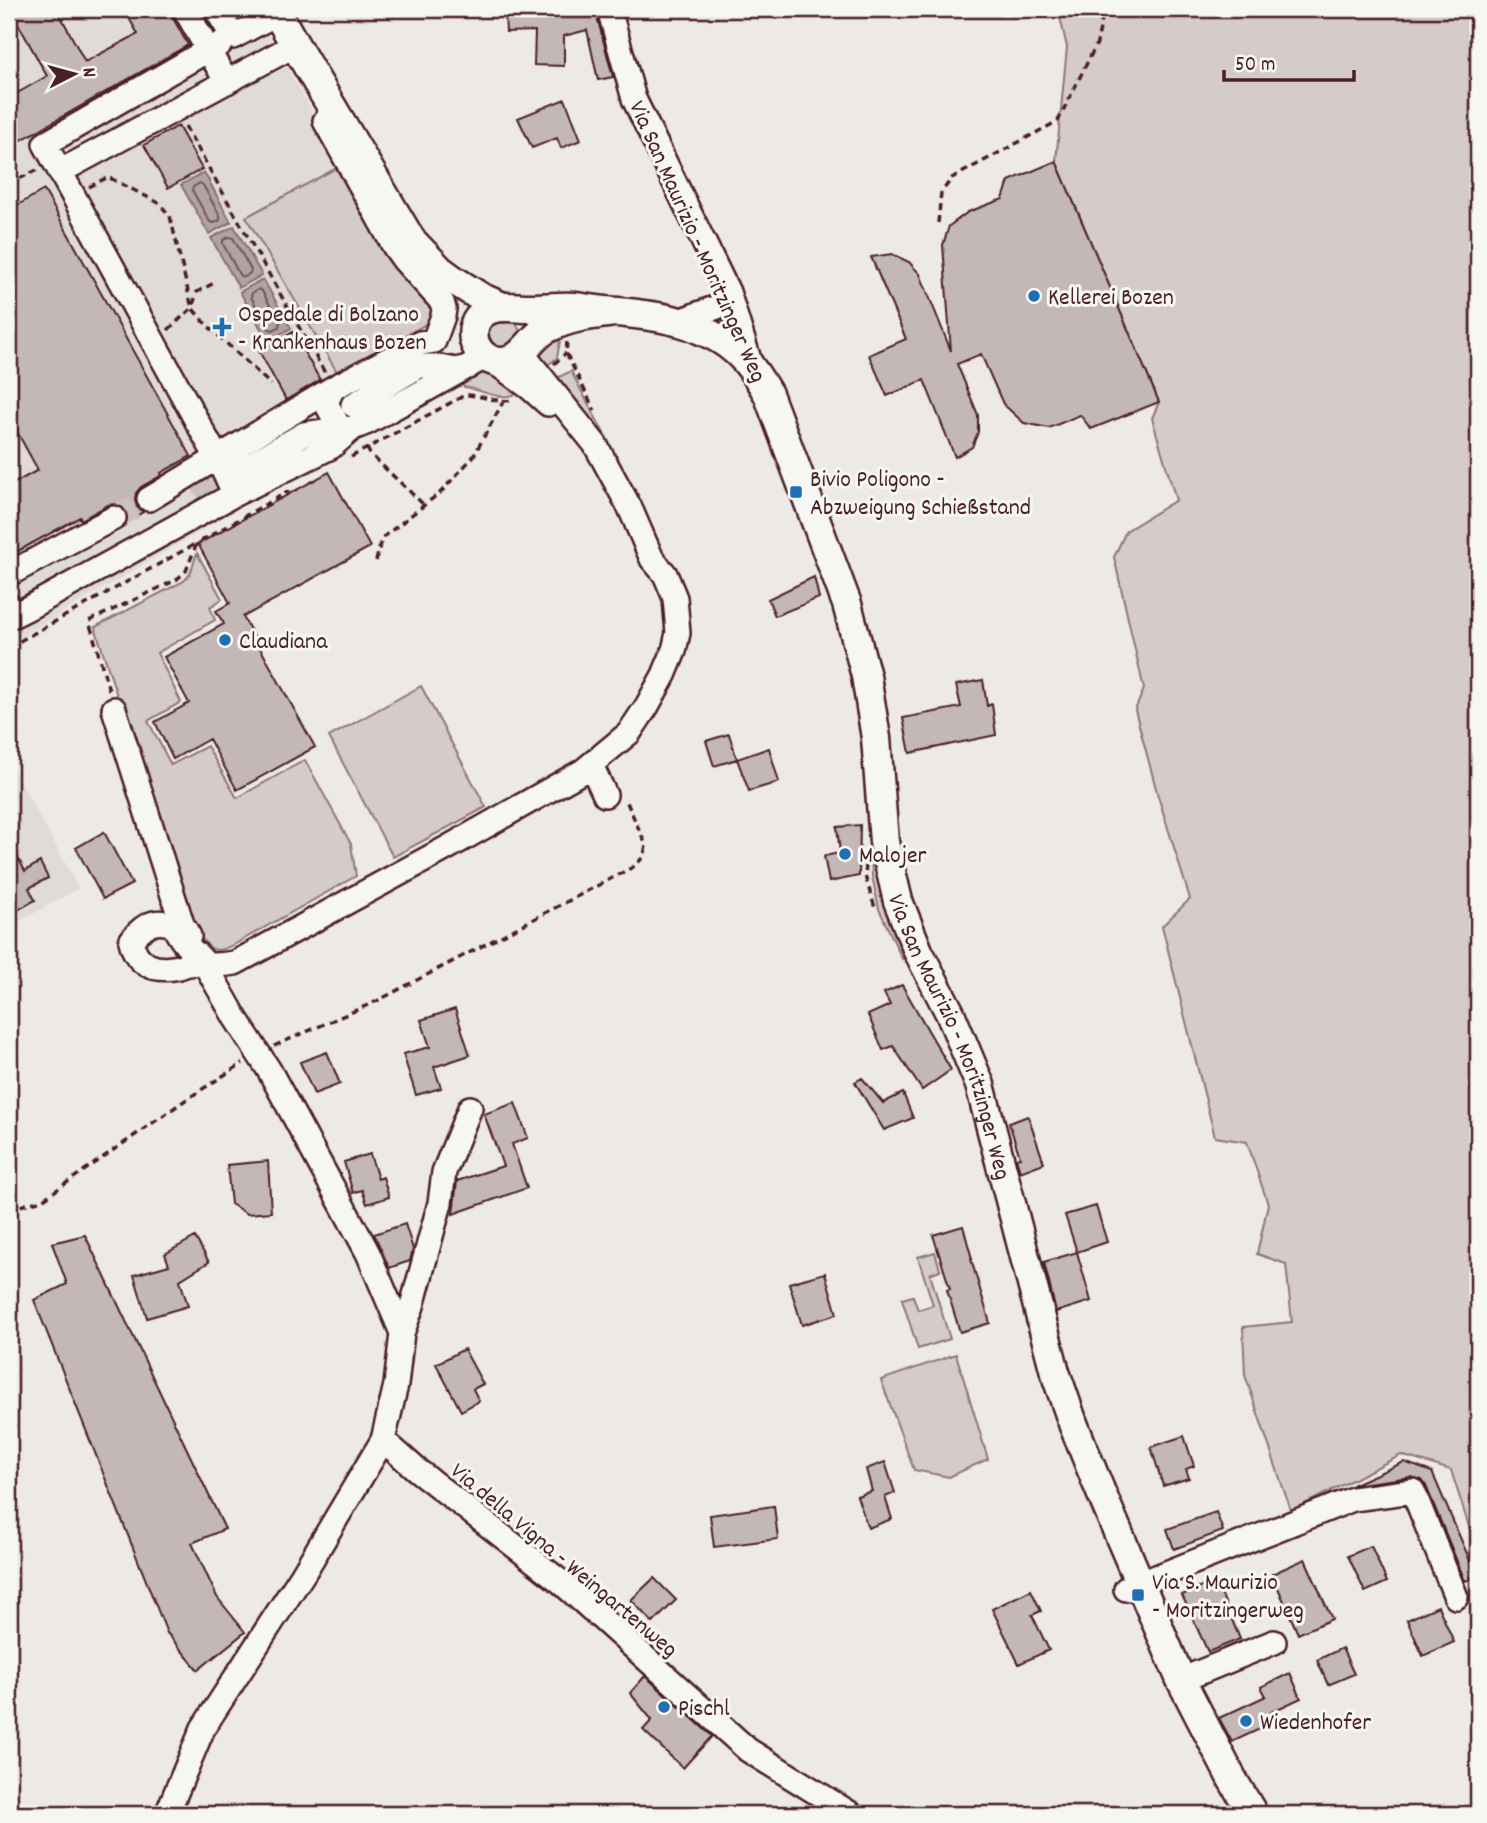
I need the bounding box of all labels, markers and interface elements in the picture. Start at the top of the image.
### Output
north arrow [38,38,108,108]
scale bar [1224,38,1354,82]
text: 50 m [1235,51,1275,81]
text: N [74,67,101,79]
street label: Via San Maurizio - Moritzinger Weg [619,96,774,389]
place label: Kellerei Bozen [1048,282,1174,316]
marker: Kellerei Bozen [1026,288,1042,304]
place label: Ospedale di Bolzano - Krankenhaus Bozen [238,299,427,361]
marker: Ospedale di Bolzano - Krankenhaus Bozen [212,317,232,337]
place label: Bivio Poligono - Abzweigung Schießstand [810,464,1031,526]
marker: Bivio Poligono - Abzweigung Schießstand [788,484,804,500]
place label: Claudiana [239,626,328,660]
marker: Claudiana [217,632,233,648]
place label: Malojer [859,840,927,874]
marker: Malojer [837,846,853,862]
street label: Via San Maurizio - Moritzinger Weg [877,891,1018,1184]
street label: Via della Vigna - Weingartenweg [442,1456,684,1667]
place label: Via S. Maurizio - Moritzingerweg [1152,1567,1304,1629]
marker: Via S. Maurizio - Moritzingerweg [1130,1587,1146,1603]
place label: Pischl [678,1693,730,1727]
marker: Pischl [656,1699,672,1715]
place label: Wiedenhofer [1260,1707,1371,1741]
marker: Wiedenhofer [1238,1713,1254,1729]

